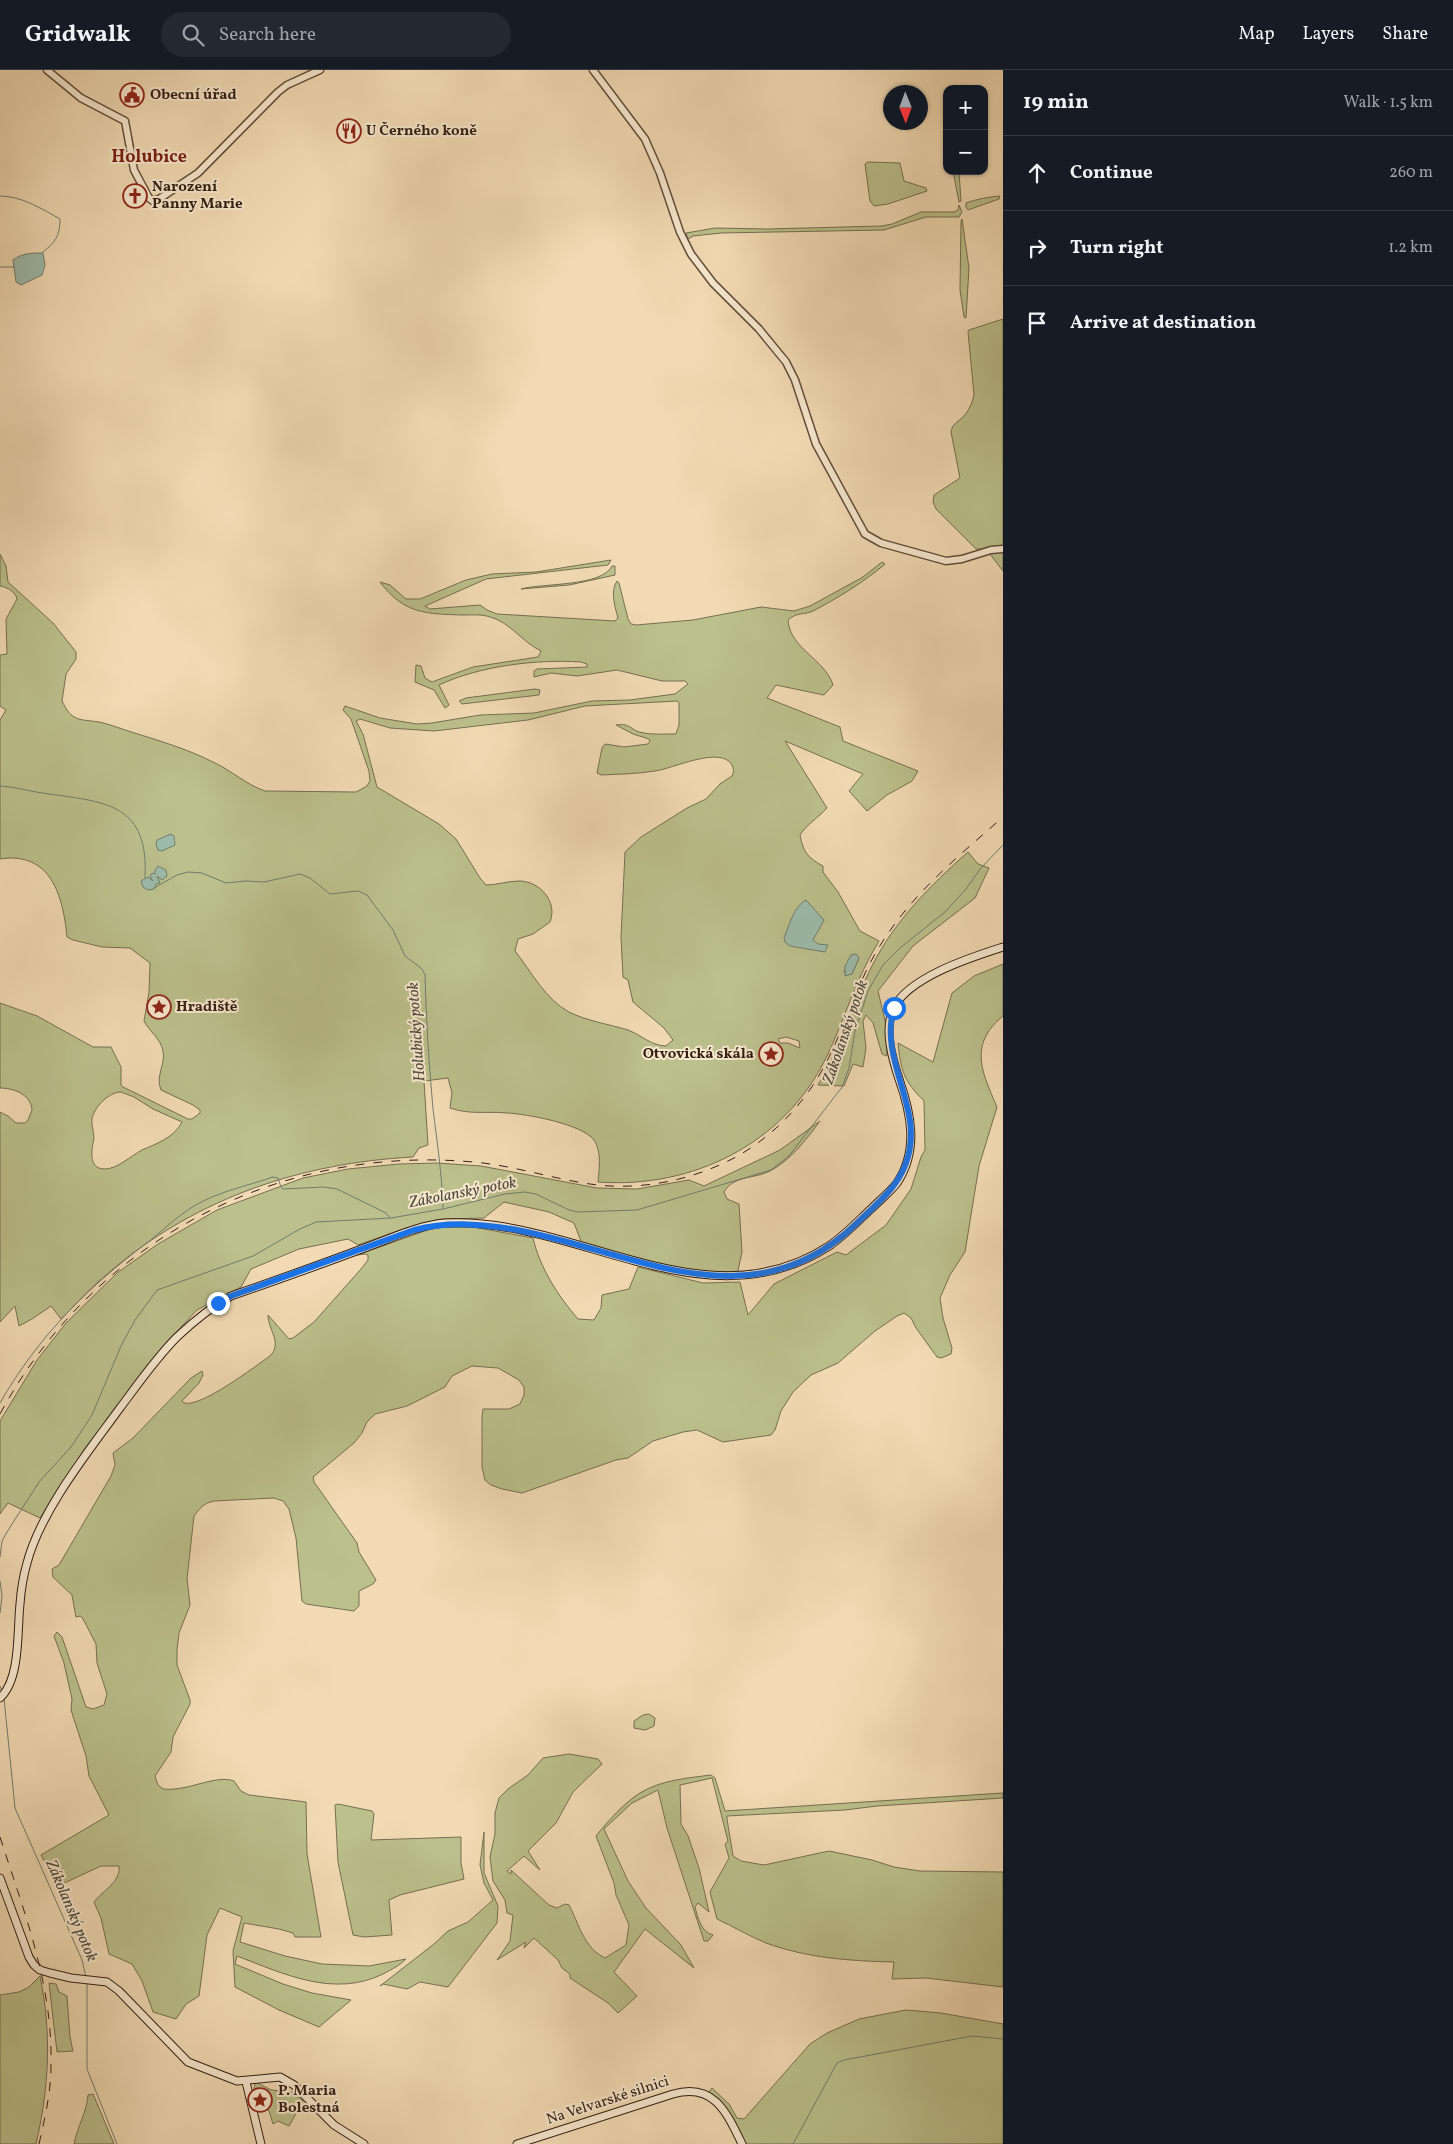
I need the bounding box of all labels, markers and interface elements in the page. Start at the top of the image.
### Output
search box [161,12,511,57]
text: Gridwalk [25,18,131,52]
icon: search [179,21,207,49]
text: Search here [219,22,316,48]
text: Map [1238,22,1274,47]
text: Layers [1302,22,1354,47]
text: Share [1382,22,1428,47]
public building icon: Obecní úřad [119,82,145,108]
place label: Obecní úřad [150,85,237,106]
north arrow [883,85,928,130]
map controls [943,85,988,175]
button: + [943,85,988,130]
text: 19 min [1023,88,1089,117]
text: Walk · 1.5 km [1344,92,1433,114]
restaurant icon: U Černého koně [336,118,362,144]
place label: U Černého koně [366,121,477,142]
button: − [943,130,988,175]
district label: Holubice [111,145,187,170]
icon: ahead [1023,159,1051,187]
text: Continue [1070,160,1153,186]
text: 260 m [1389,162,1433,184]
place label: Narození Panny Marie [152,177,243,215]
church icon: Narození Panny Marie [122,183,148,209]
icon: right [1023,234,1051,262]
text: Turn right [1070,235,1163,261]
text: 1.2 km [1388,237,1433,259]
icon: arrive [1023,309,1051,337]
text: Arrive at destination [1070,310,1256,336]
water label: Zákolanský potok [818,976,874,1088]
water label: Holubický potok [402,981,431,1083]
place icon: Hradiště [146,994,172,1020]
place label: Hradiště [176,997,238,1018]
route start [883,997,906,1020]
place icon: Otvovická skála [758,1041,784,1067]
place label: Otvovická skála [643,1044,754,1065]
water label: Zákolanský potok [407,1172,519,1214]
route end [207,1292,230,1315]
water label: Zákolanský potok [39,1856,103,1966]
street label: Na Velvarské silnici [544,2071,672,2131]
place label: P. Maria Bolestná [278,2081,340,2119]
place icon: P. Maria Bolestná [247,2087,273,2113]

